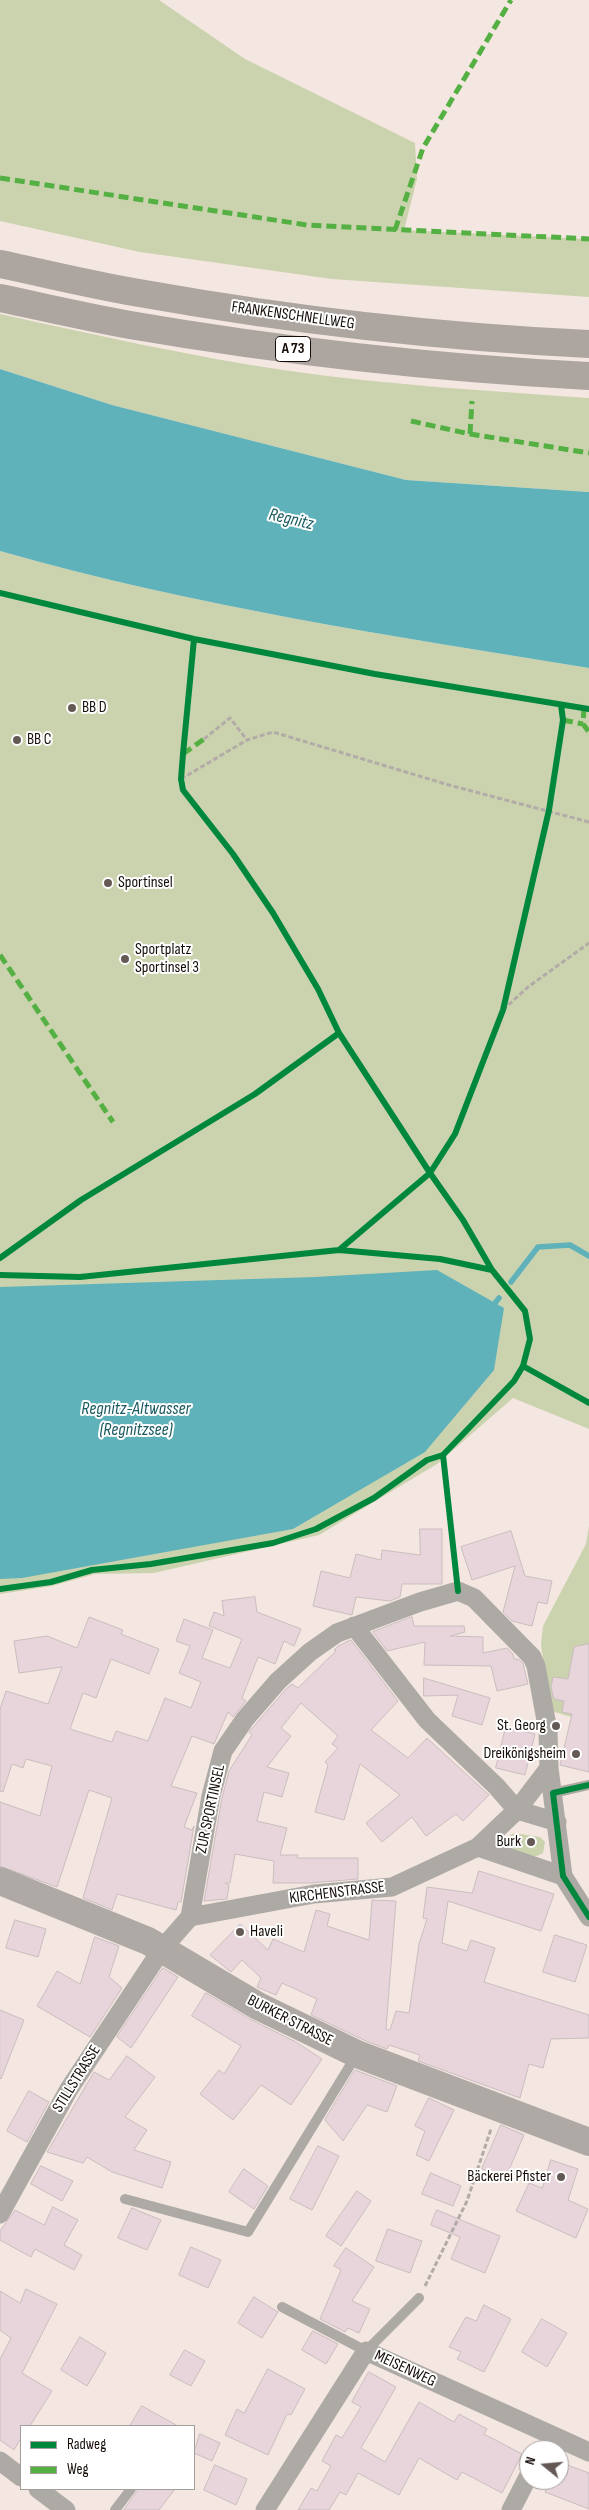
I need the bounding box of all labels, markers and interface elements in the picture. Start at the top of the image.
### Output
street label: FRANKENSCHNELLWEG [230,298,356,334]
road number: A 73 [276,336,310,362]
water label: Regnitz [267,504,315,536]
place label: BB D [82,698,107,718]
marker: BB D [66,702,78,714]
place label: BB C [27,730,52,750]
marker: BB C [11,734,23,746]
place label: Sportinsel [118,873,173,893]
marker: Sportinsel [102,877,114,889]
place label: Sportplatz Sportinsel 3 [135,940,199,978]
marker: Sportplatz Sportinsel 3 [119,953,131,965]
water label: Regnitz-Altwasser (Regnitzsee) [81,1398,191,1440]
place label: St. Georg [497,1716,546,1736]
marker: St. Georg [550,1720,562,1732]
place label: Dreikönigsheim [483,1744,566,1764]
marker: Dreikönigsheim [570,1748,582,1760]
street label: ZUR SPORTINSEL [192,1763,230,1855]
place label: Burk [496,1832,521,1852]
marker: Burk [525,1836,537,1848]
street label: KIRCHENSTRASSE [288,1878,386,1908]
place label: Haveli [250,1922,283,1942]
marker: Haveli [234,1926,246,1938]
street label: BURKER STRASSE [244,1991,336,2051]
street label: STILLSTRASSE [49,2042,105,2116]
place label: Bäckerei Pfister [467,2167,551,2187]
marker: Bäckerei Pfister [555,2171,567,2183]
street label: MEISENWEG [371,2346,439,2392]
legend [20,2425,195,2490]
text: Radweg [67,2435,106,2454]
north arrow [519,2440,569,2490]
text: N [521,2455,539,2467]
text: Weg [67,2460,89,2479]

